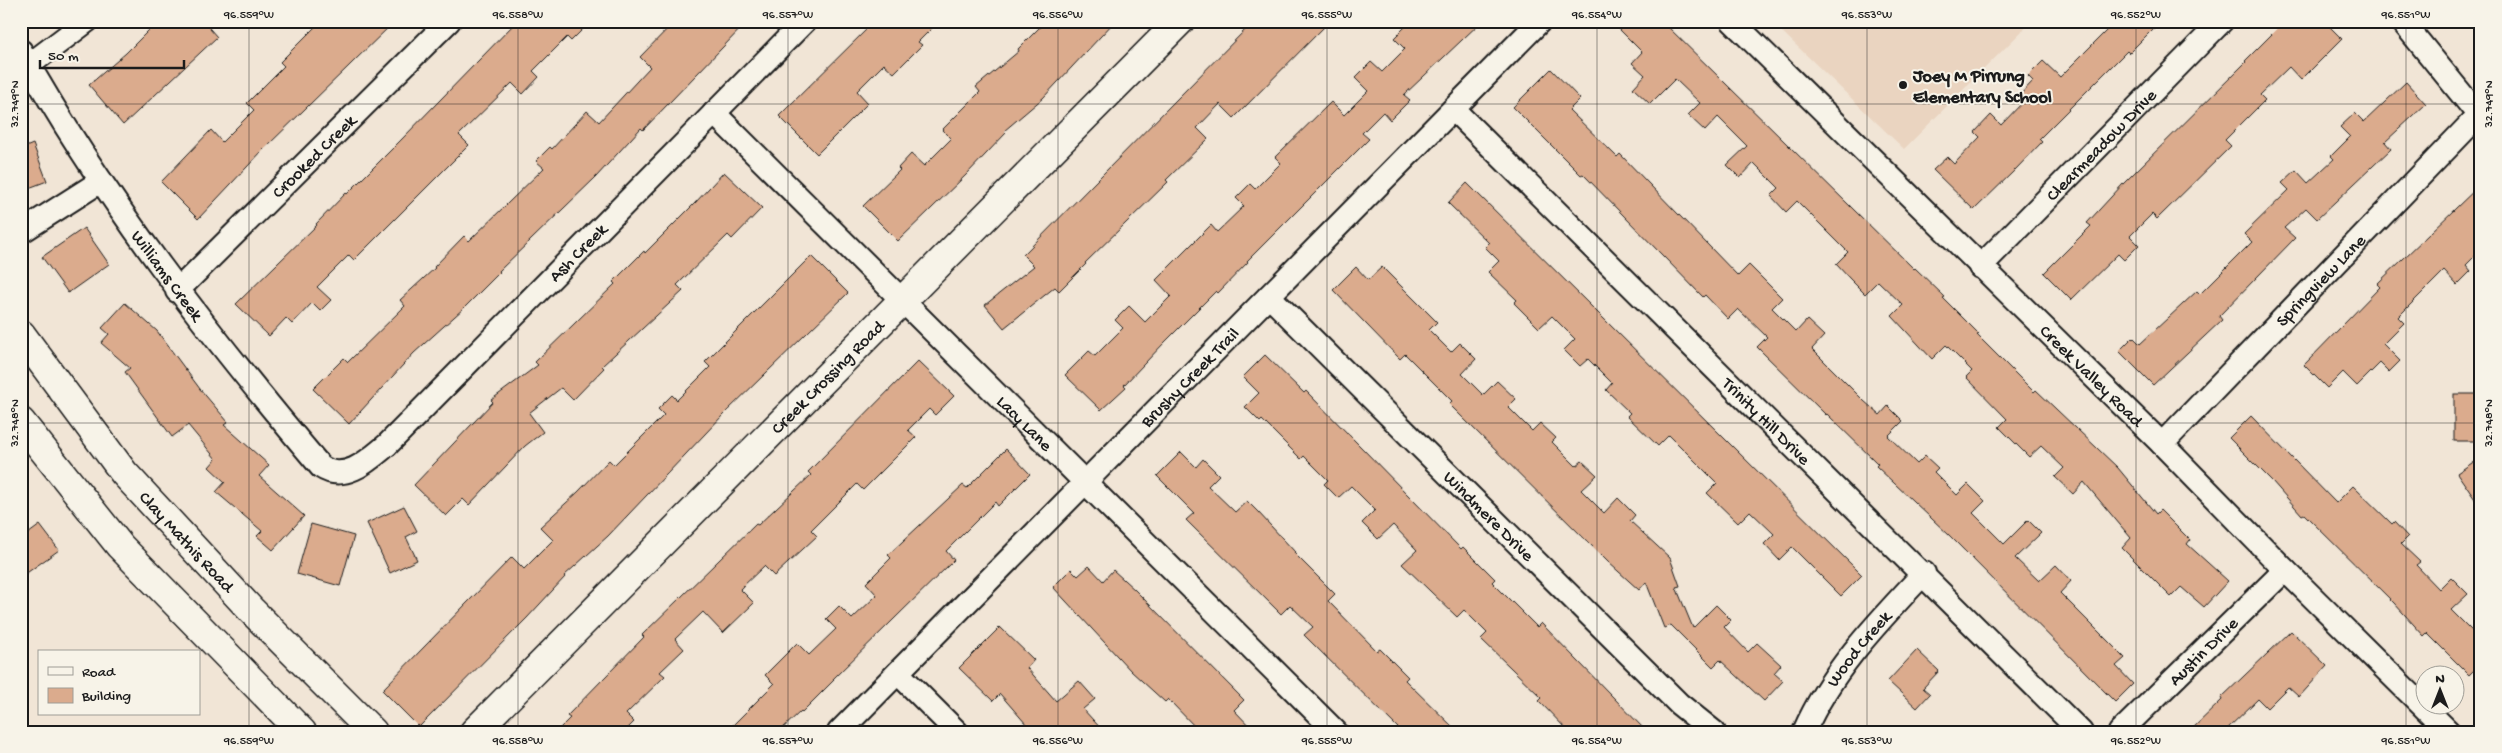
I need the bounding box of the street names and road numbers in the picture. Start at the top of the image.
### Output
street label: Clearmeadow Drive [2043,85,2163,207]
street label: Crooked Creek [269,110,363,204]
street label: Ash Creek [546,219,614,287]
street label: Williams Creek [125,227,208,328]
street label: Springview Lane [2273,230,2372,332]
street label: Creek Crossing Road [768,316,891,440]
street label: Creek Valley Road [2034,321,2147,433]
street label: Brushy Creek Trail [1137,324,1245,433]
street label: Trinity Hill Drive [1716,373,1814,471]
street label: Lacy Lane [991,392,1056,457]
street label: Windmere Drive [1438,468,1538,567]
street label: Clay Mathis Road [133,488,238,599]
street label: Wood Creek [1823,606,1898,692]
street label: Austin Drive [2165,613,2244,691]

